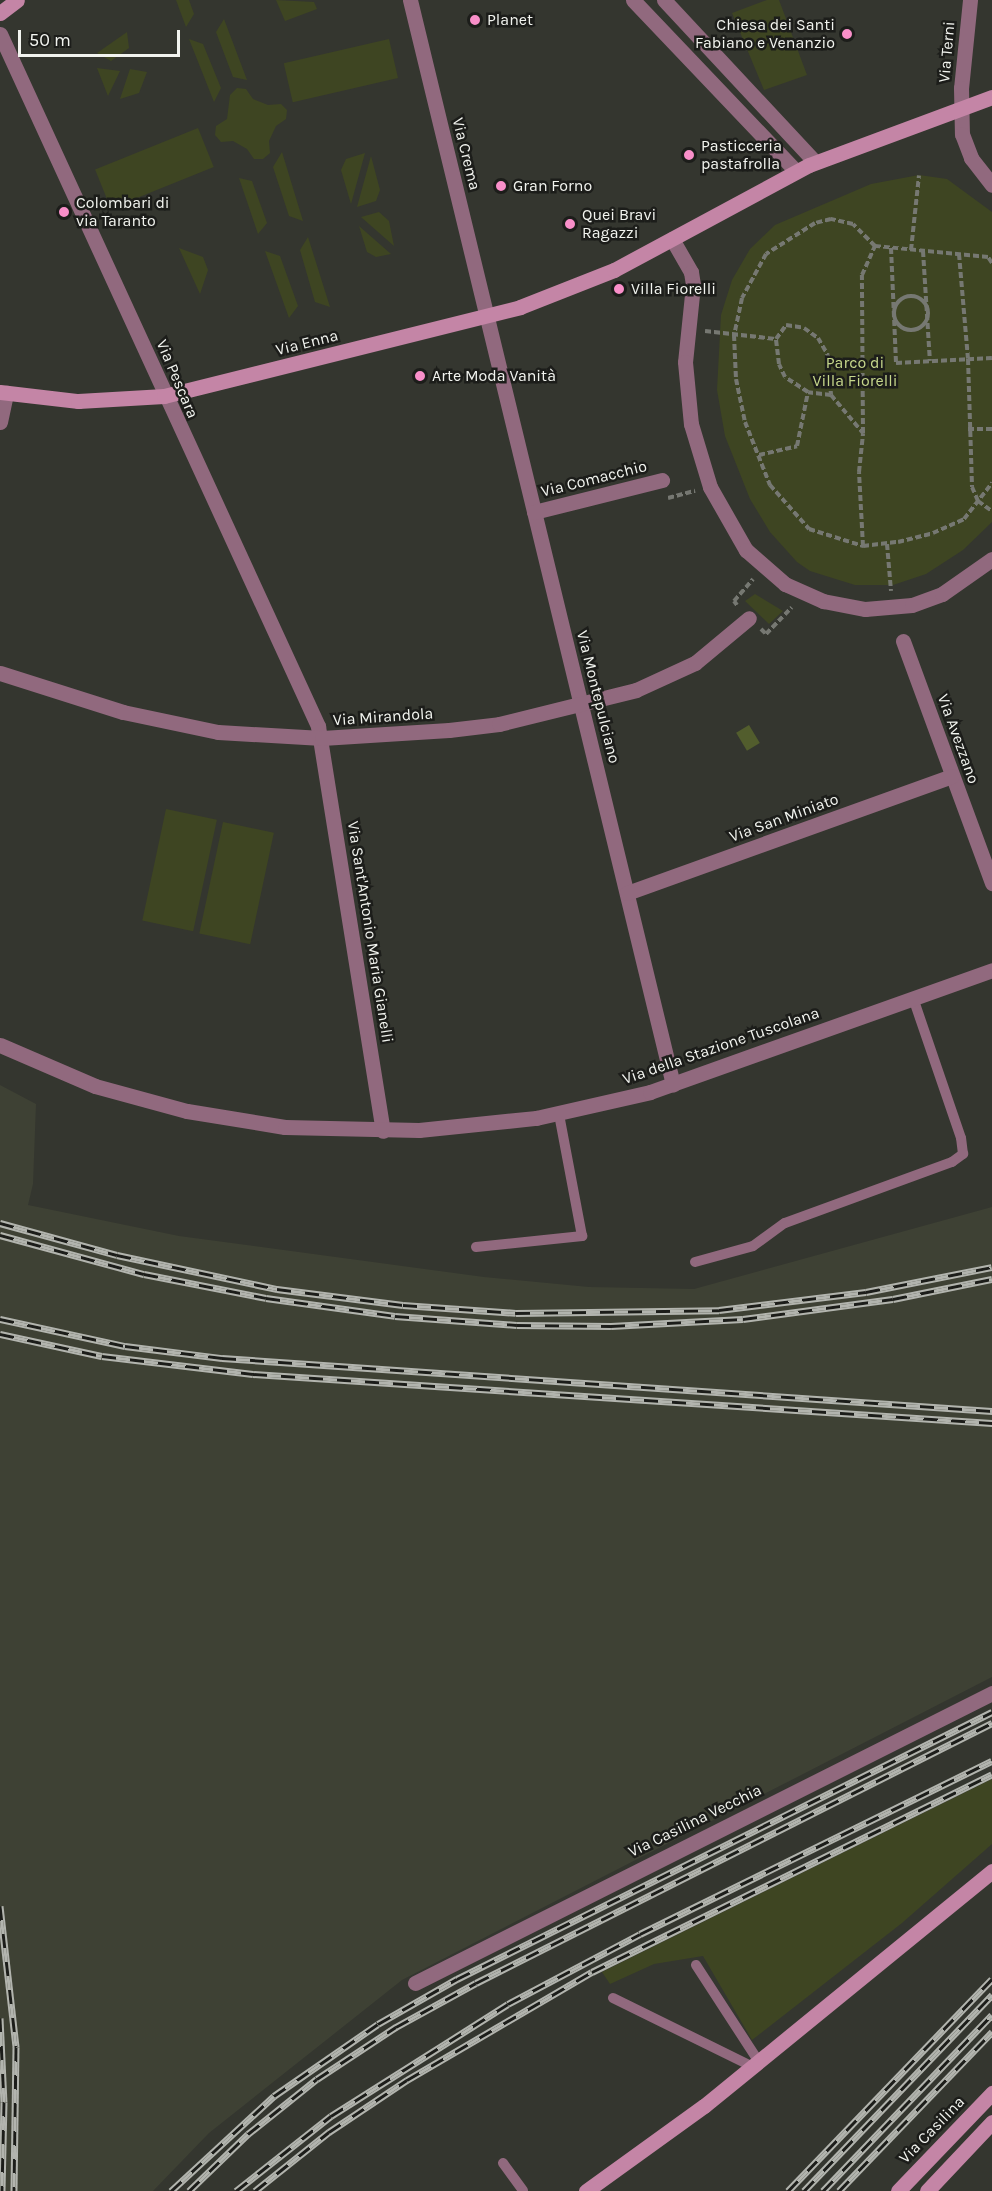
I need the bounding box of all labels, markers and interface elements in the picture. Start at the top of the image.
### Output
place label: Planet [487,10,533,30]
marker: Planet [468,13,482,27]
place label: Chiesa dei Santi Fabiano e Venanzio [695,15,835,53]
scale bar [21,18,183,56]
street label: Via Terni [935,20,959,84]
marker: Chiesa dei Santi Fabiano e Venanzio [840,27,854,41]
text: 50 m [29,29,71,51]
street label: Via Crema [448,116,484,192]
place label: Pasticceria pastafrolla [701,136,782,174]
marker: Pasticceria pastafrolla [682,148,696,162]
place label: Gran Forno [513,176,592,196]
marker: Gran Forno [494,179,508,193]
place label: Colombari di via Taranto [76,193,170,231]
marker: Colombari di via Taranto [57,205,71,219]
place label: Quei Bravi Ragazzi [582,205,656,243]
marker: Quei Bravi Ragazzi [563,217,577,231]
place label: Villa Fiorelli [631,279,716,299]
marker: Villa Fiorelli [612,282,626,296]
street label: Via Enna [274,326,340,360]
street label: Via Pescara [152,337,202,421]
park label: Parco di Villa Fiorelli [813,353,897,391]
place label: Arte Moda Vanità [432,366,556,386]
marker: Arte Moda Vanità [413,369,427,383]
street label: Via Comacchio [539,457,649,501]
street label: Via Montepulciano [572,629,624,765]
street label: Via Avezzano [933,692,983,786]
street label: Via Mirandola [332,704,434,730]
street label: Via San Miniato [727,789,841,847]
street label: Via Sant'Antonio Maria Gianelli [343,820,397,1044]
street label: Via della Stazione Tuscolana [620,1003,822,1089]
street label: Via Casilina Vecchia [625,1780,765,1862]
street label: Via Casilina [895,2092,969,2168]

